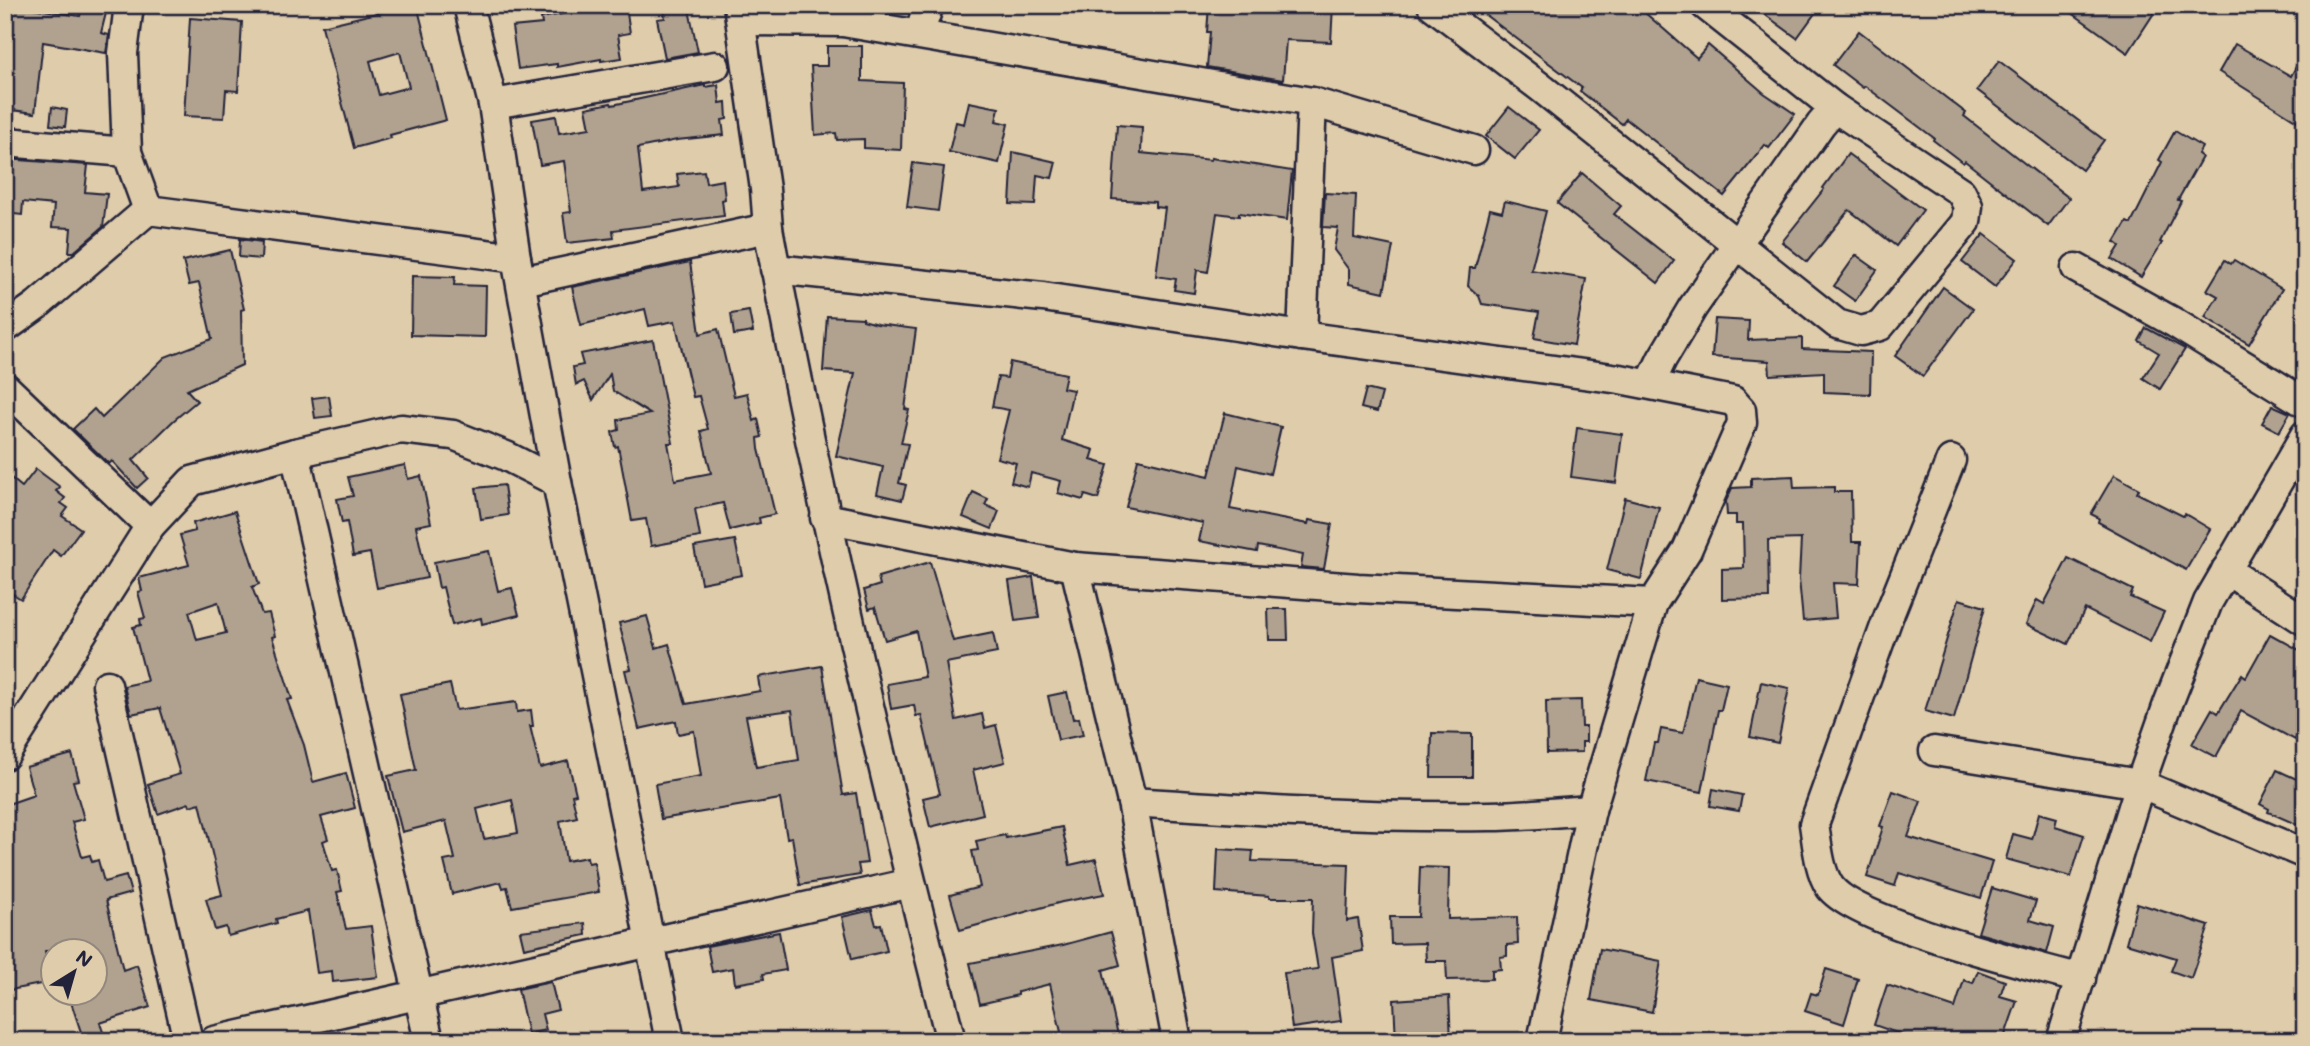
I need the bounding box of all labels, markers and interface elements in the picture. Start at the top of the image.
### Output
north arrow [38,937,108,1007]
text: N [71,944,98,972]

